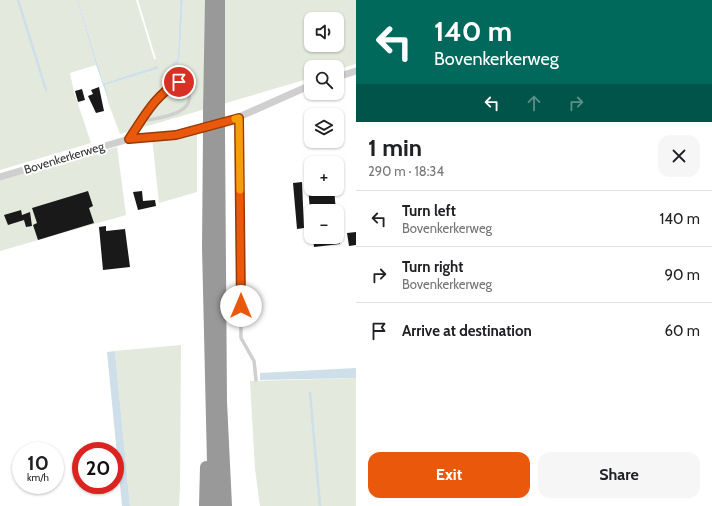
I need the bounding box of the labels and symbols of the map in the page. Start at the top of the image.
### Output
pin [162,65,196,99]
street label: Bovenkerkerweg [22,138,107,177]
position arrow [220,285,262,327]
speed limit sign: 20 [72,442,124,494]

